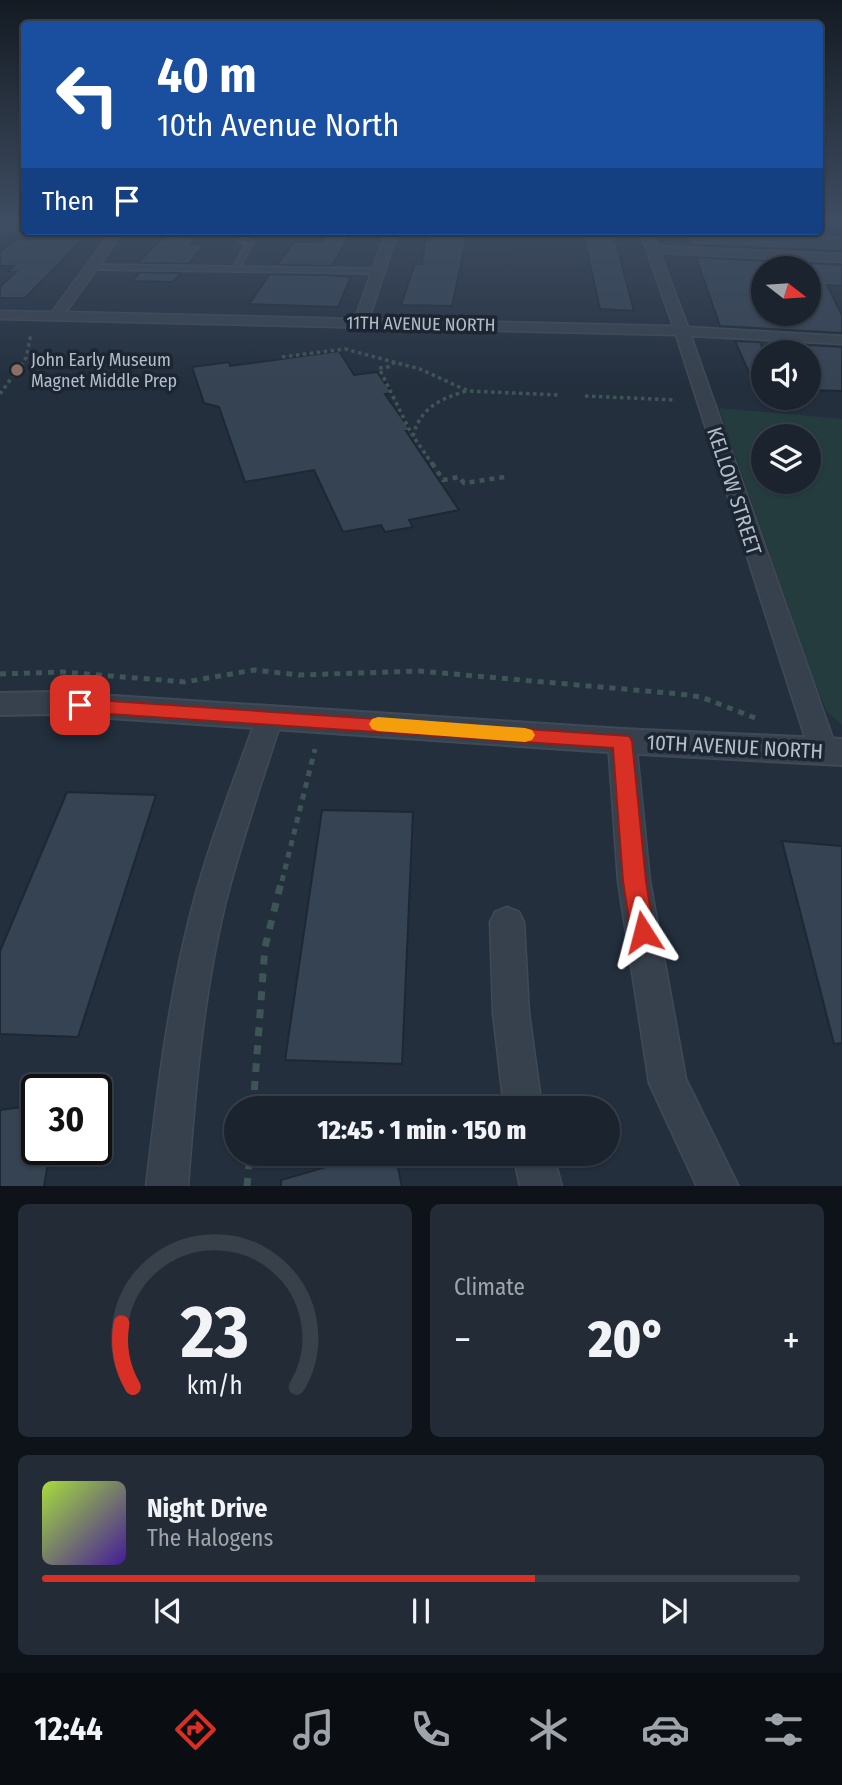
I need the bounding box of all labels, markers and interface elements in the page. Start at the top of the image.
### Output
text: 40 m [157,46,257,105]
icon: left [42,49,133,140]
text: 10th Avenue North [157,106,399,144]
icon: arrive [108,182,146,220]
text: Then [42,186,94,217]
north arrow [751,256,821,326]
map controls [751,256,821,494]
street label: 11TH AVENUE NORTH [346,312,496,336]
button: sound [751,340,821,410]
place label: John Early Museum Magnet Middle Prep [31,349,177,392]
marker: John Early Museum Magnet Middle Prep [9,362,25,378]
street label: KELLOW STREET [701,424,767,559]
button: layers [751,424,821,494]
pin [50,675,110,735]
icon: arrive [61,686,99,724]
street label: 10TH AVENUE NORTH [646,729,824,765]
position arrow [606,895,680,969]
speed limit sign: 30 [21,1074,112,1165]
text: 12:45 · 1 min · 150 m [318,1115,526,1146]
text: Climate [454,1273,525,1301]
text: 23 [180,1289,249,1376]
text: 20° [588,1308,666,1371]
text: − [454,1317,471,1363]
text: + [783,1317,800,1363]
text: km/h [187,1370,243,1400]
text: Night Drive [147,1493,267,1524]
text: The Halogens [147,1524,273,1552]
icon: previous [149,1592,187,1630]
icon: pause [402,1592,440,1630]
icon: next [655,1592,693,1630]
icon: directions [171,1705,220,1754]
icon: music [289,1705,338,1754]
icon: phone [406,1705,455,1754]
icon: climate [524,1705,573,1754]
icon: car [641,1705,690,1754]
icon: filters [759,1705,808,1754]
text: 12:44 [34,1710,103,1748]

